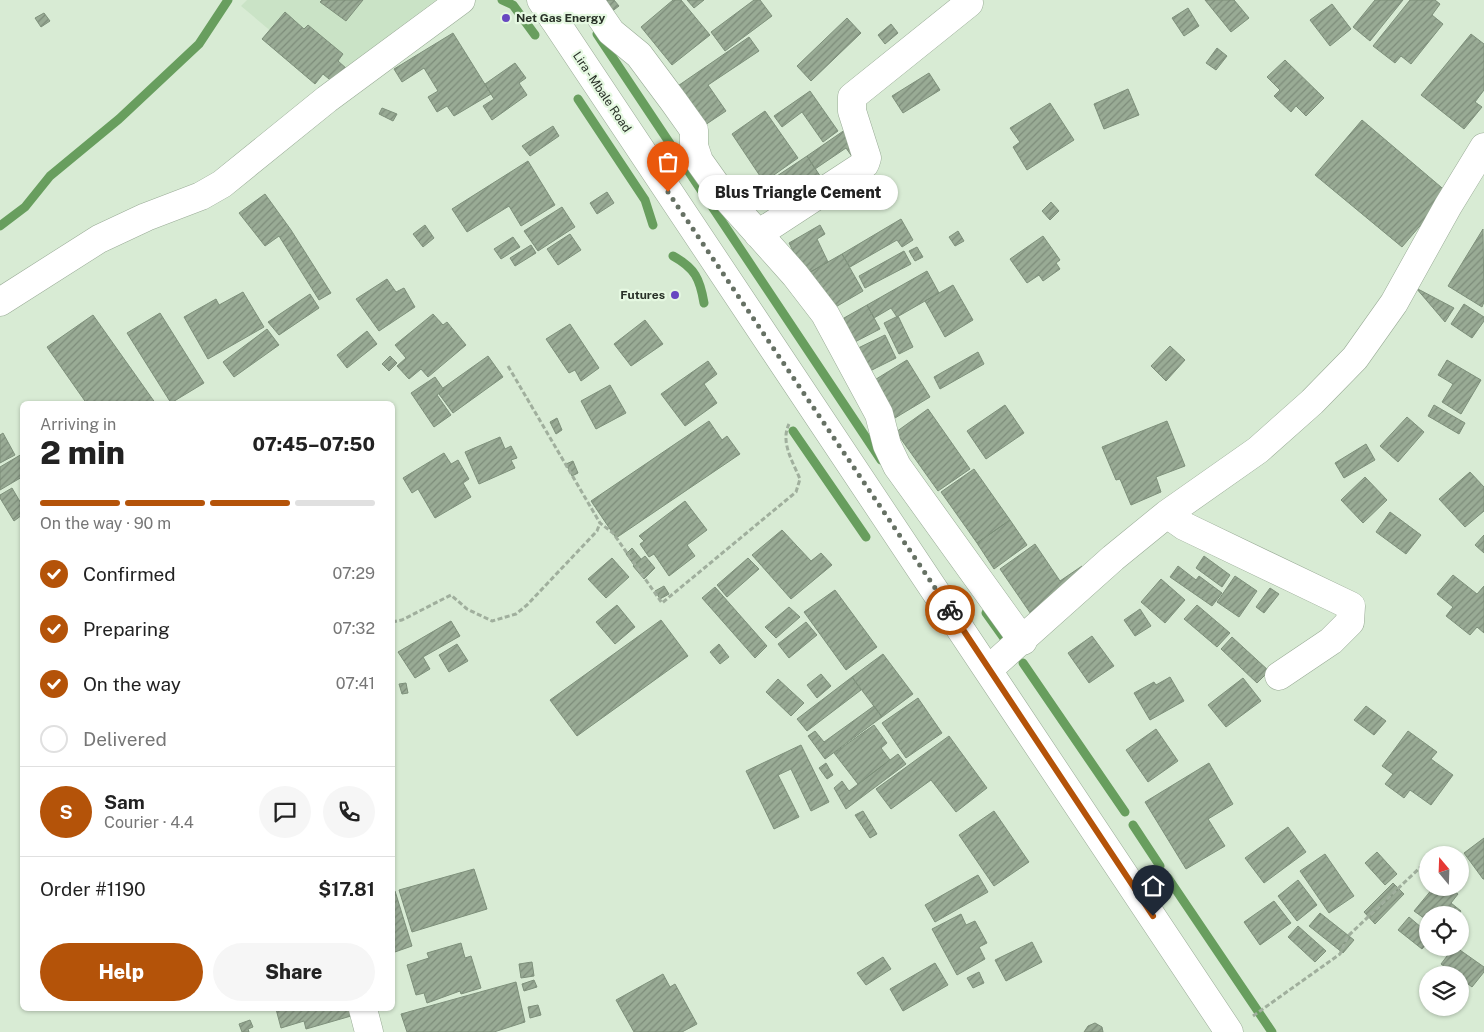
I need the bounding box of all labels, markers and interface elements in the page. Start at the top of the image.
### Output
place label: Net Gas Energy [516,11,606,25]
marker: Net Gas Energy [500,12,512,24]
street label: Lira - Mbale Road [570,49,634,135]
pin [647,141,689,192]
icon: bag [654,148,682,176]
callout: Blus Triangle Cement [698,174,898,210]
text: Blus Triangle Cement [715,183,881,202]
place label: Futures [620,288,665,302]
marker: Futures [669,289,681,301]
text: Arriving in [40,415,116,434]
text: 07:45–07:50 [253,433,375,455]
text: 2 min [40,434,125,471]
text: On the way · 90 m [40,514,171,533]
icon: check [40,560,68,588]
text: Confirmed [83,563,176,585]
text: 07:29 [332,564,375,583]
courier [925,585,975,635]
icon: bike [936,596,964,624]
icon: check [40,615,68,643]
text: Preparing [83,618,170,640]
text: 07:32 [333,619,375,638]
icon: check [40,670,68,698]
text: On the way [83,673,181,695]
text: 07:41 [336,674,375,693]
text: Delivered [83,728,167,750]
button: chat [259,786,311,838]
button: phone [323,786,375,838]
text: Sam [104,791,145,813]
text: S [59,801,73,823]
text: Courier · 4.4 [104,813,194,832]
north arrow [1419,846,1469,896]
map controls [1419,846,1469,1016]
pin [1132,865,1174,916]
icon: home [1139,872,1167,900]
text: Order #1190 [40,878,146,900]
text: $17.81 [318,878,375,900]
button: locate [1419,906,1469,956]
button: Help [40,943,203,1001]
button: Share [213,943,375,1001]
button: layers [1419,966,1469,1016]

